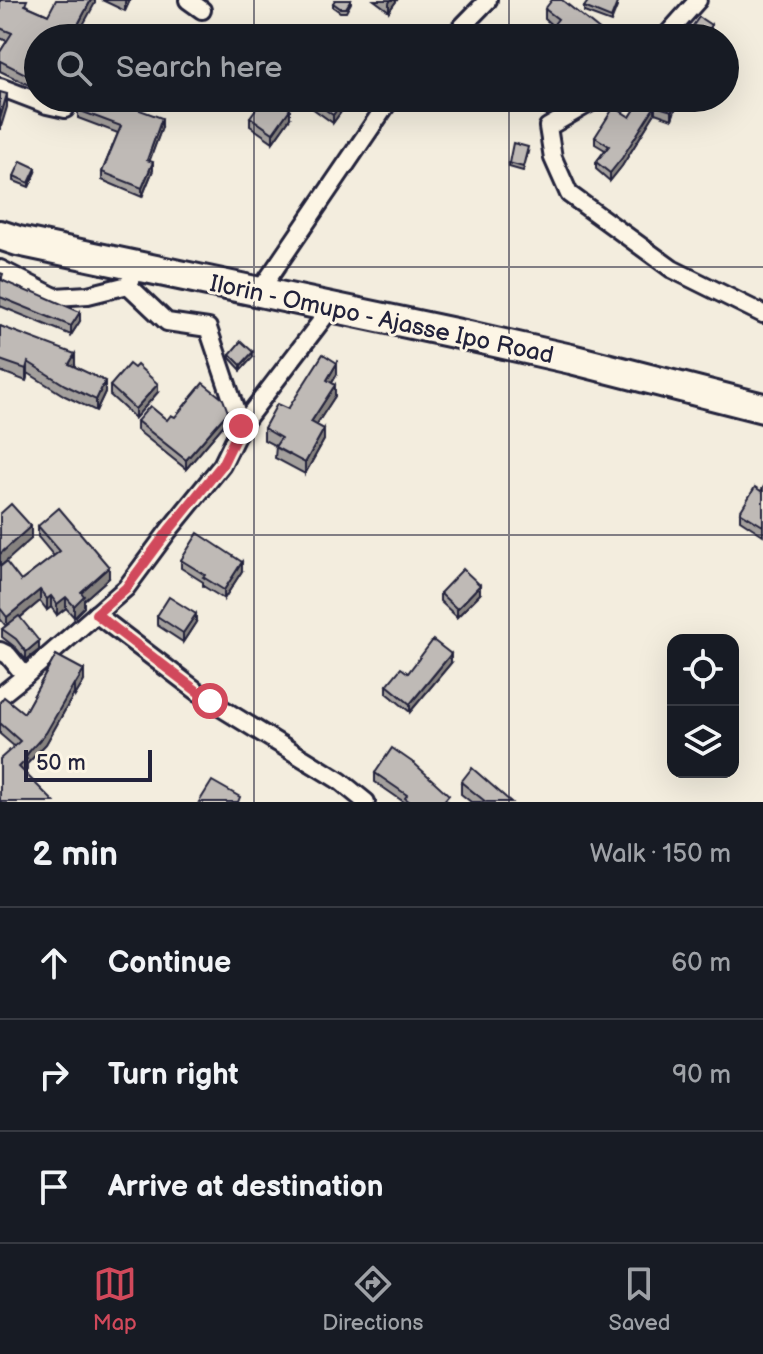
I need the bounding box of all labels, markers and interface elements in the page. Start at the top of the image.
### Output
search box [24,24,739,112]
icon: search [52,46,96,90]
text: Search here [116,50,282,86]
street label: Ilorin - Omupo - Ajasse Ipo Road [207,269,556,370]
route end [223,408,259,444]
map controls [667,634,739,778]
button: locate [667,634,739,706]
route start [192,683,228,719]
button: layers [667,706,739,778]
scale bar [24,746,152,782]
text: 50 m [36,750,86,777]
text: 2 min [32,834,118,875]
text: Walk · 150 m [590,839,731,870]
icon: ahead [32,941,76,985]
text: Continue [108,945,231,981]
text: 60 m [671,948,731,979]
icon: right [32,1053,76,1097]
text: Turn right [108,1057,239,1093]
text: 90 m [672,1060,731,1091]
icon: arrive [32,1165,76,1209]
text: Arrive at destination [108,1169,384,1205]
tab: Map [93,1262,137,1337]
tab: Directions [322,1262,423,1337]
tab: Saved [609,1262,670,1337]

